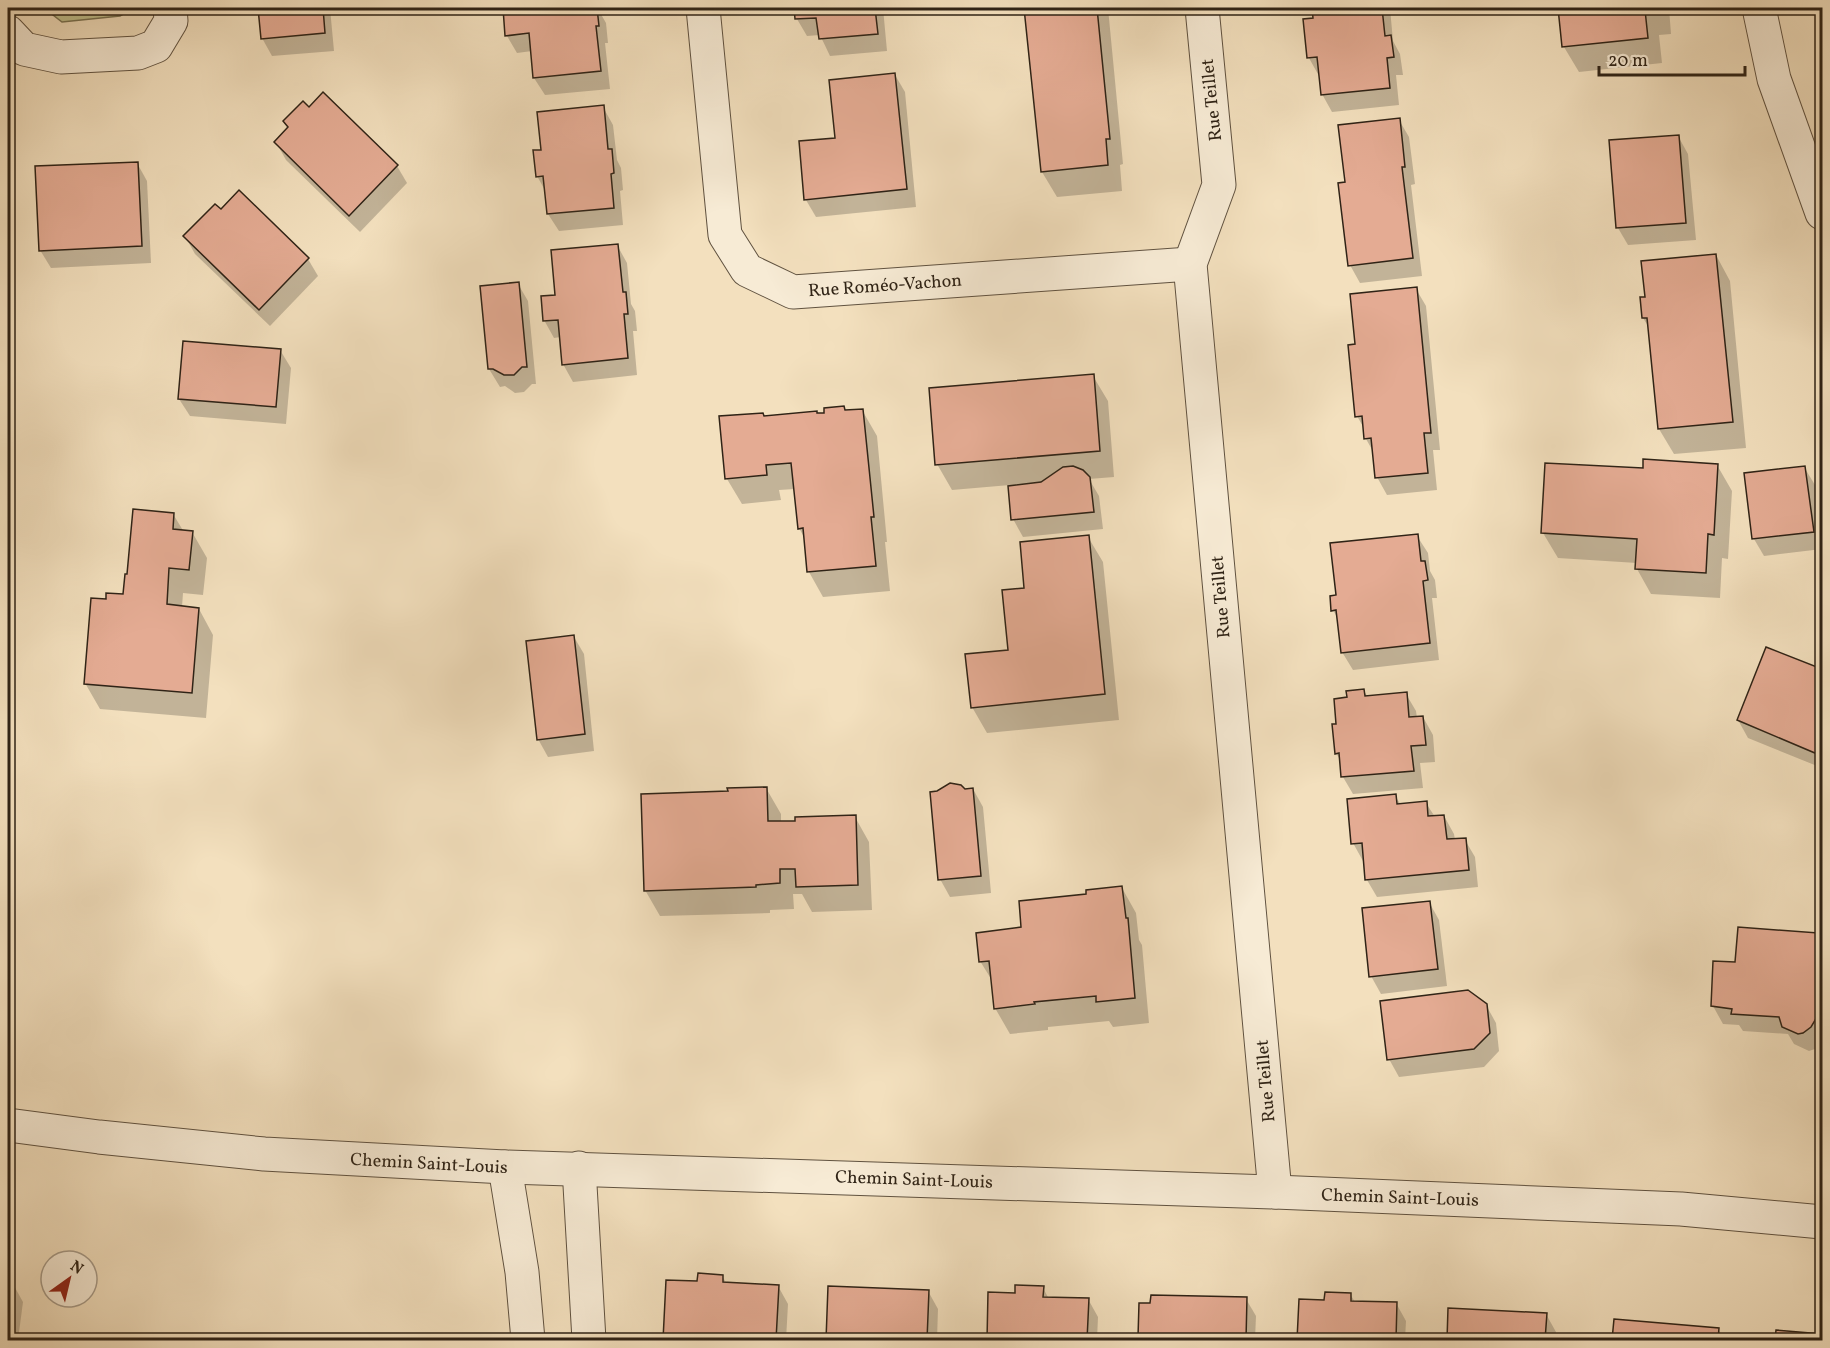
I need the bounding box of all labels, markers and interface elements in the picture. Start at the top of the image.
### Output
scale bar [1599,39,1744,77]
text: 20 m [1608,49,1648,74]
street label: Rue Teillet [1196,57,1229,142]
street label: Rue Roméo-Vachon [807,269,963,304]
street label: Rue Teillet [1205,554,1238,639]
street label: Rue Teillet [1250,1038,1283,1123]
street label: Chemin Saint-Louis [350,1148,508,1181]
street label: Chemin Saint-Louis [835,1165,993,1196]
street label: Chemin Saint-Louis [1321,1183,1479,1214]
north arrow [39,1249,99,1309]
text: N [65,1256,88,1281]

